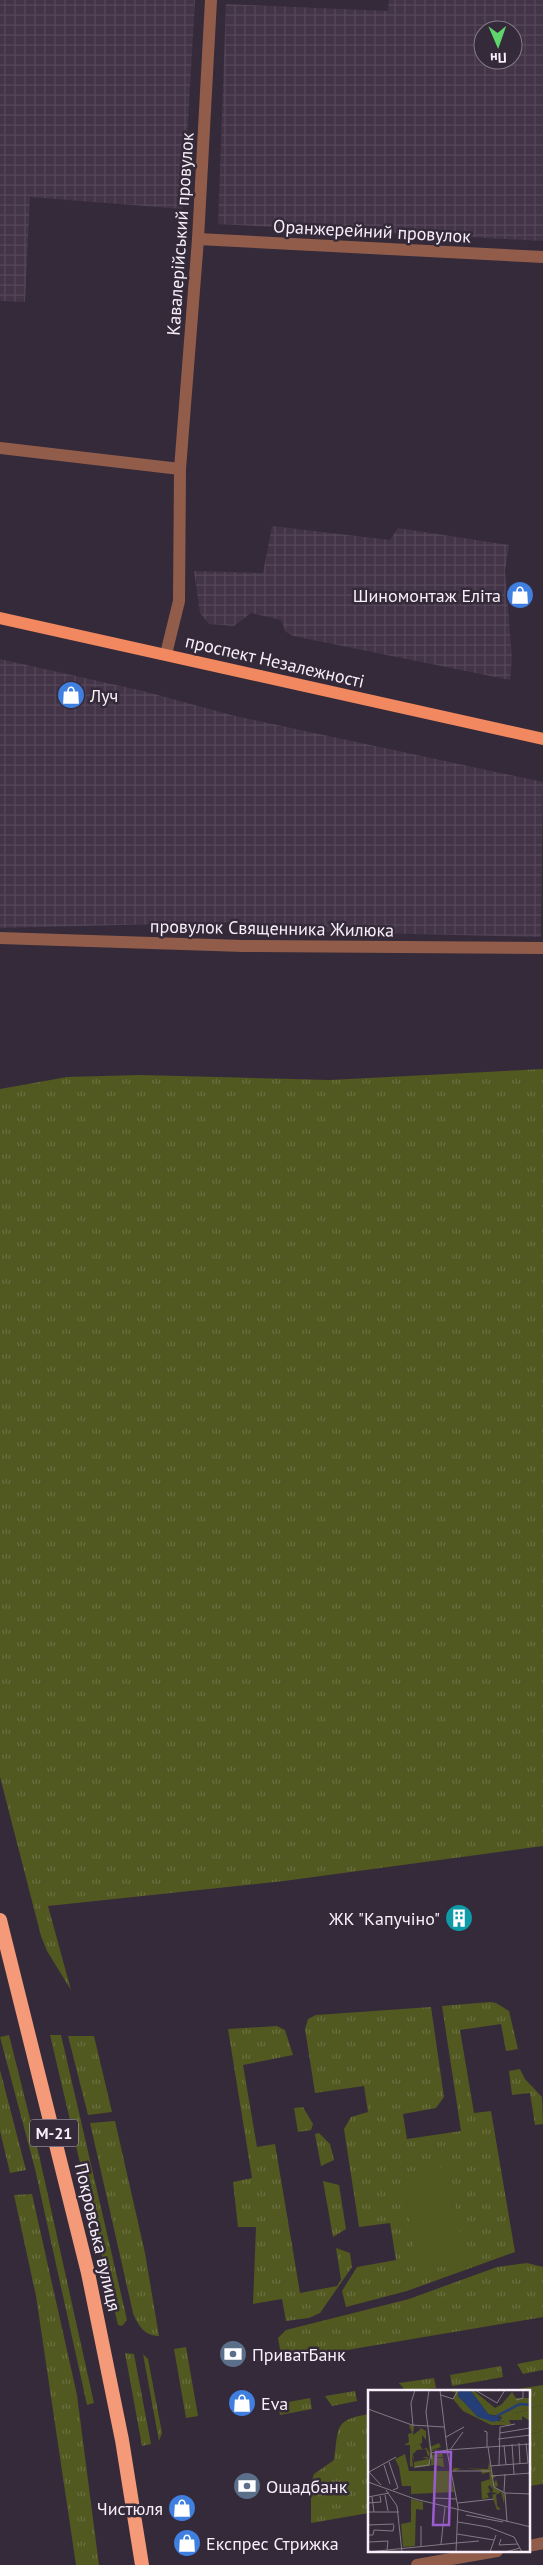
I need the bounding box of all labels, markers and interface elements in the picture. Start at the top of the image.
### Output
north arrow [473,20,523,70]
text: Пн [490,49,507,67]
street label: Кавалерійський провулок [161,131,199,336]
street label: Оранжерейний провулок [273,214,472,248]
shop icon: Шиномонтаж Еліта [505,580,535,610]
place label: Шиномонтаж Еліта [353,584,501,607]
street label: проспект Незалежності [183,629,367,693]
shop icon: Луч [56,680,86,710]
place label: Луч [89,684,118,707]
street label: провулок Священника Жилюка [150,914,394,942]
building icon: ЖК "Капучіно" [444,1903,474,1933]
place label: ЖК "Капучіно" [328,1907,440,1930]
road number: М-21 [30,2120,78,2146]
street label: Покровська вулиця [70,2161,126,2313]
bank icon: ПриватБанк [218,2339,248,2369]
place label: ПриватБанк [252,2343,346,2366]
shop icon: Eva [227,2388,257,2418]
inset map [368,2390,530,2552]
place label: Eva [261,2392,288,2415]
bank icon: Ощадбанк [232,2471,262,2501]
place label: Ощадбанк [266,2475,348,2498]
shop icon: Чистюля [167,2493,197,2523]
place label: Чистюля [97,2497,163,2520]
shop icon: Експрес Стрижка [172,2528,202,2558]
place label: Експрес Стрижка [206,2532,339,2555]

